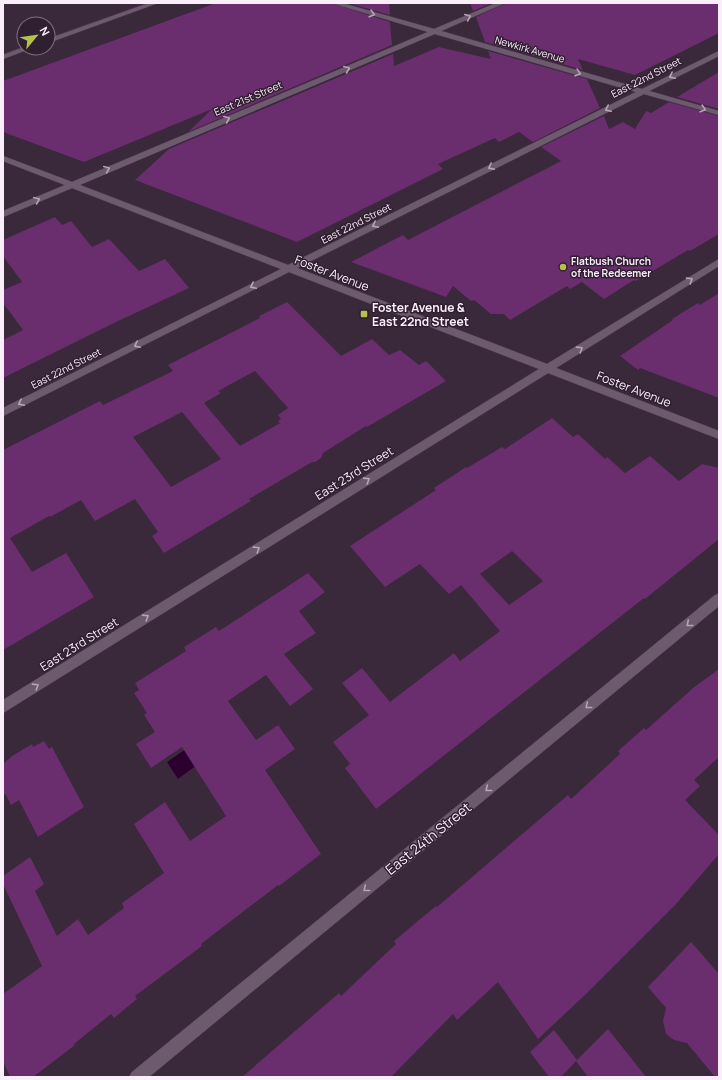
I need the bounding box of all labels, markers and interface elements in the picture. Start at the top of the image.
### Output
one-way arrow [369,9,376,18]
one-way arrow [464,14,472,22]
north arrow [16,16,56,56]
text: N [37,24,54,38]
street label: Newkirk Avenue [493,32,567,66]
street label: East 22nd Street [608,53,684,101]
one-way arrow [343,66,350,74]
one-way arrow [574,68,581,77]
one-way arrow [668,72,676,79]
street label: East 21st Street [212,77,284,119]
one-way arrow [604,104,612,112]
one-way arrow [699,104,706,113]
one-way arrow [223,116,231,124]
one-way arrow [488,162,496,170]
one-way arrow [104,166,111,174]
one-way arrow [34,196,41,204]
street label: East 22nd Street [318,199,394,247]
one-way arrow [372,221,379,228]
street label: Foster Avenue [292,251,372,295]
place label: Flatbush Church of the Redeemer [571,254,651,280]
marker: Flatbush Church of the Redeemer [558,262,568,272]
one-way arrow [686,277,693,285]
one-way arrow [250,281,257,289]
place label: Foster Avenue & East 22nd Street [372,299,469,330]
marker: Foster Avenue & East 22nd Street [359,309,369,319]
one-way arrow [134,340,141,347]
street label: East 22nd Street [28,344,104,392]
one-way arrow [576,346,583,354]
street label: Foster Avenue [594,367,674,411]
one-way arrow [18,398,25,406]
street label: East 23rd Street [312,442,397,504]
one-way arrow [363,477,370,485]
one-way arrow [253,546,260,553]
street label: East 23rd Street [37,613,122,675]
one-way arrow [142,615,149,622]
one-way arrow [686,619,693,626]
one-way arrow [32,684,39,691]
one-way arrow [586,702,593,709]
one-way arrow [485,784,493,791]
street label: East 24th Street [381,797,475,879]
one-way arrow [363,884,371,891]

